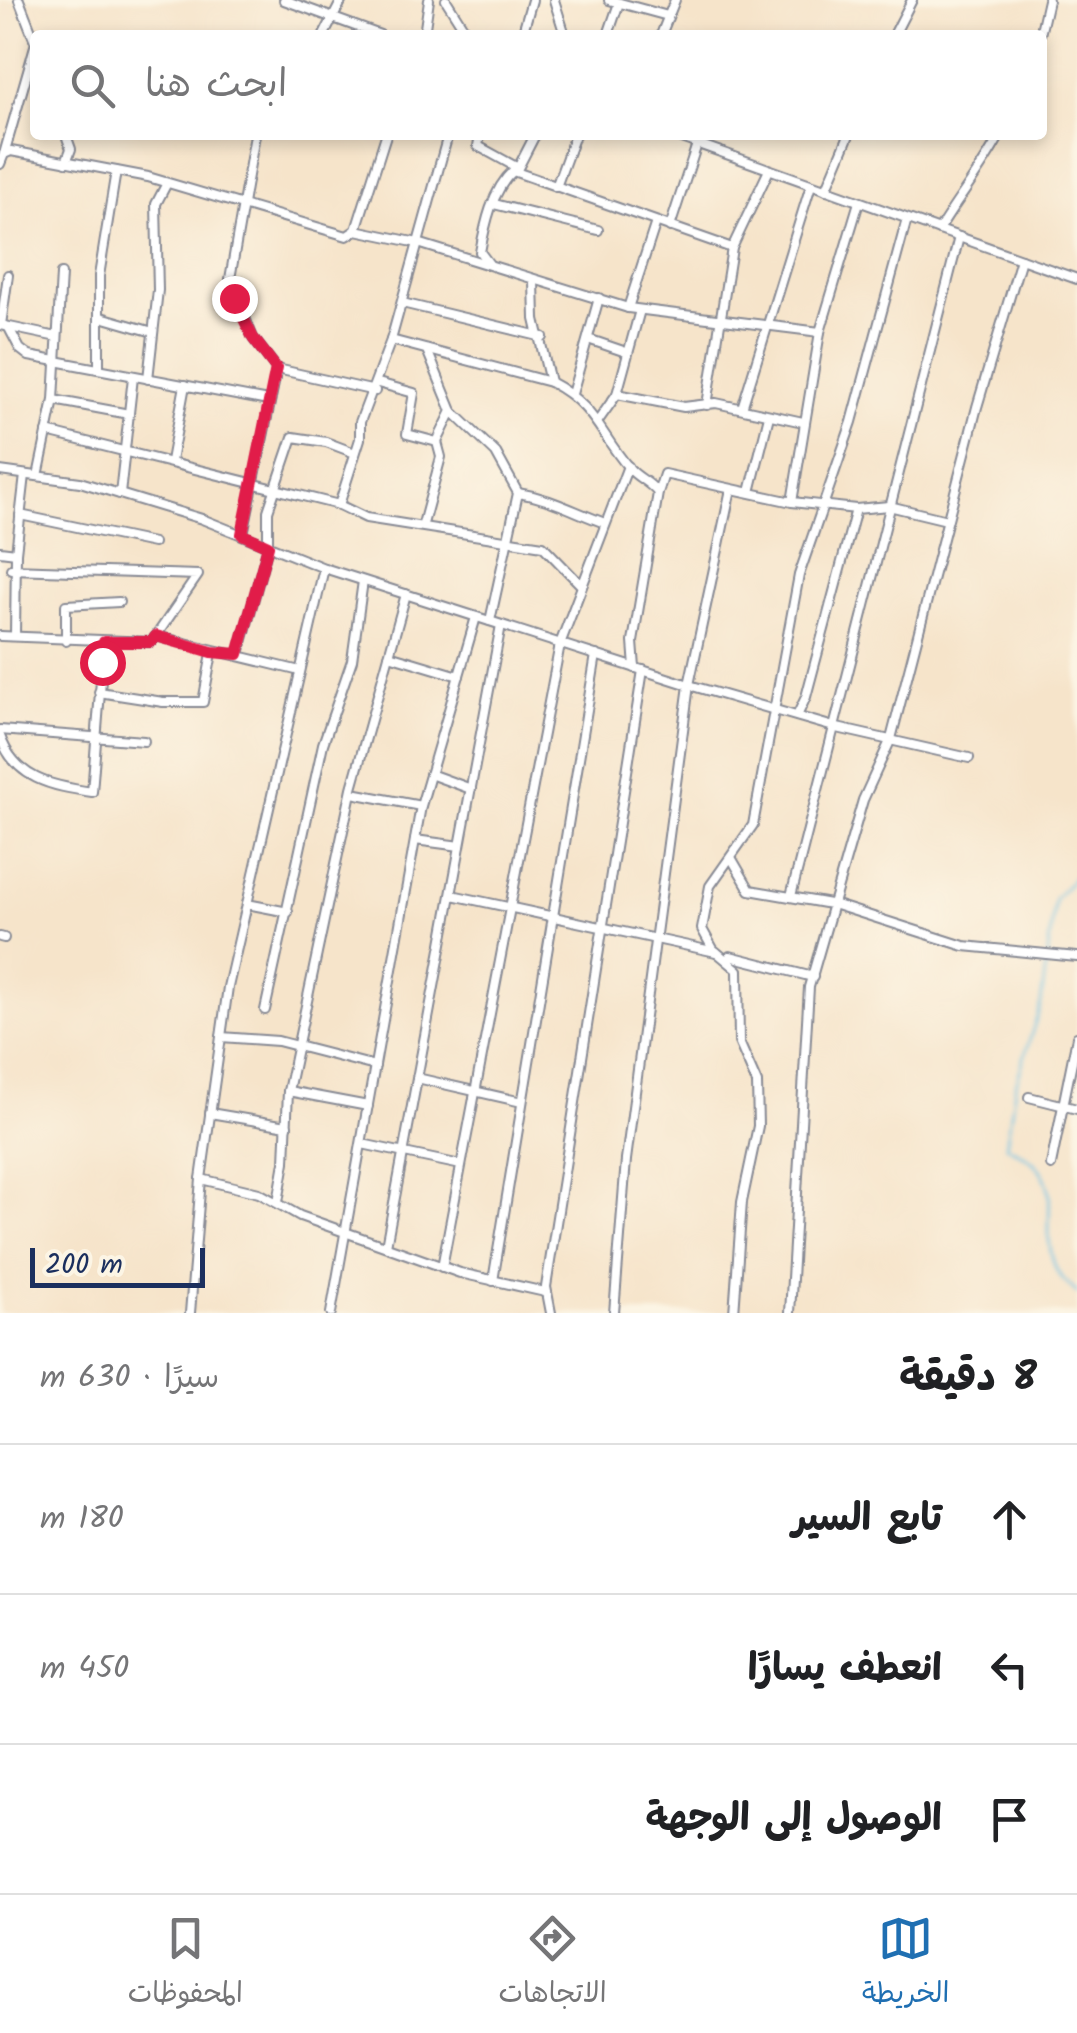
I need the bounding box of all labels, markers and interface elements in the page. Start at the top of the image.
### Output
search box [30,30,1047,140]
text: ابحث هنا [145,56,287,116]
icon: search [65,58,120,113]
route end [212,276,258,322]
route start [80,640,126,686]
scale bar [30,1243,205,1288]
text: 200 m [45,1243,123,1288]
text: 8 دقيقة [899,1345,1037,1412]
text: سيرًا · 630 m [40,1353,219,1404]
text: تابع السير [792,1490,942,1550]
icon: ahead [982,1492,1037,1547]
text: 180 m [40,1494,124,1545]
text: انعطف يسارًا [748,1640,942,1700]
icon: left [982,1642,1037,1697]
text: 450 m [40,1644,129,1695]
text: الوصول إلى الوجهة [646,1790,942,1850]
icon: arrive [982,1792,1037,1847]
tab: المحفوظات [128,1911,243,2017]
tab: الاتجاهات [498,1911,607,2017]
tab: الخريطة [862,1911,949,2017]

